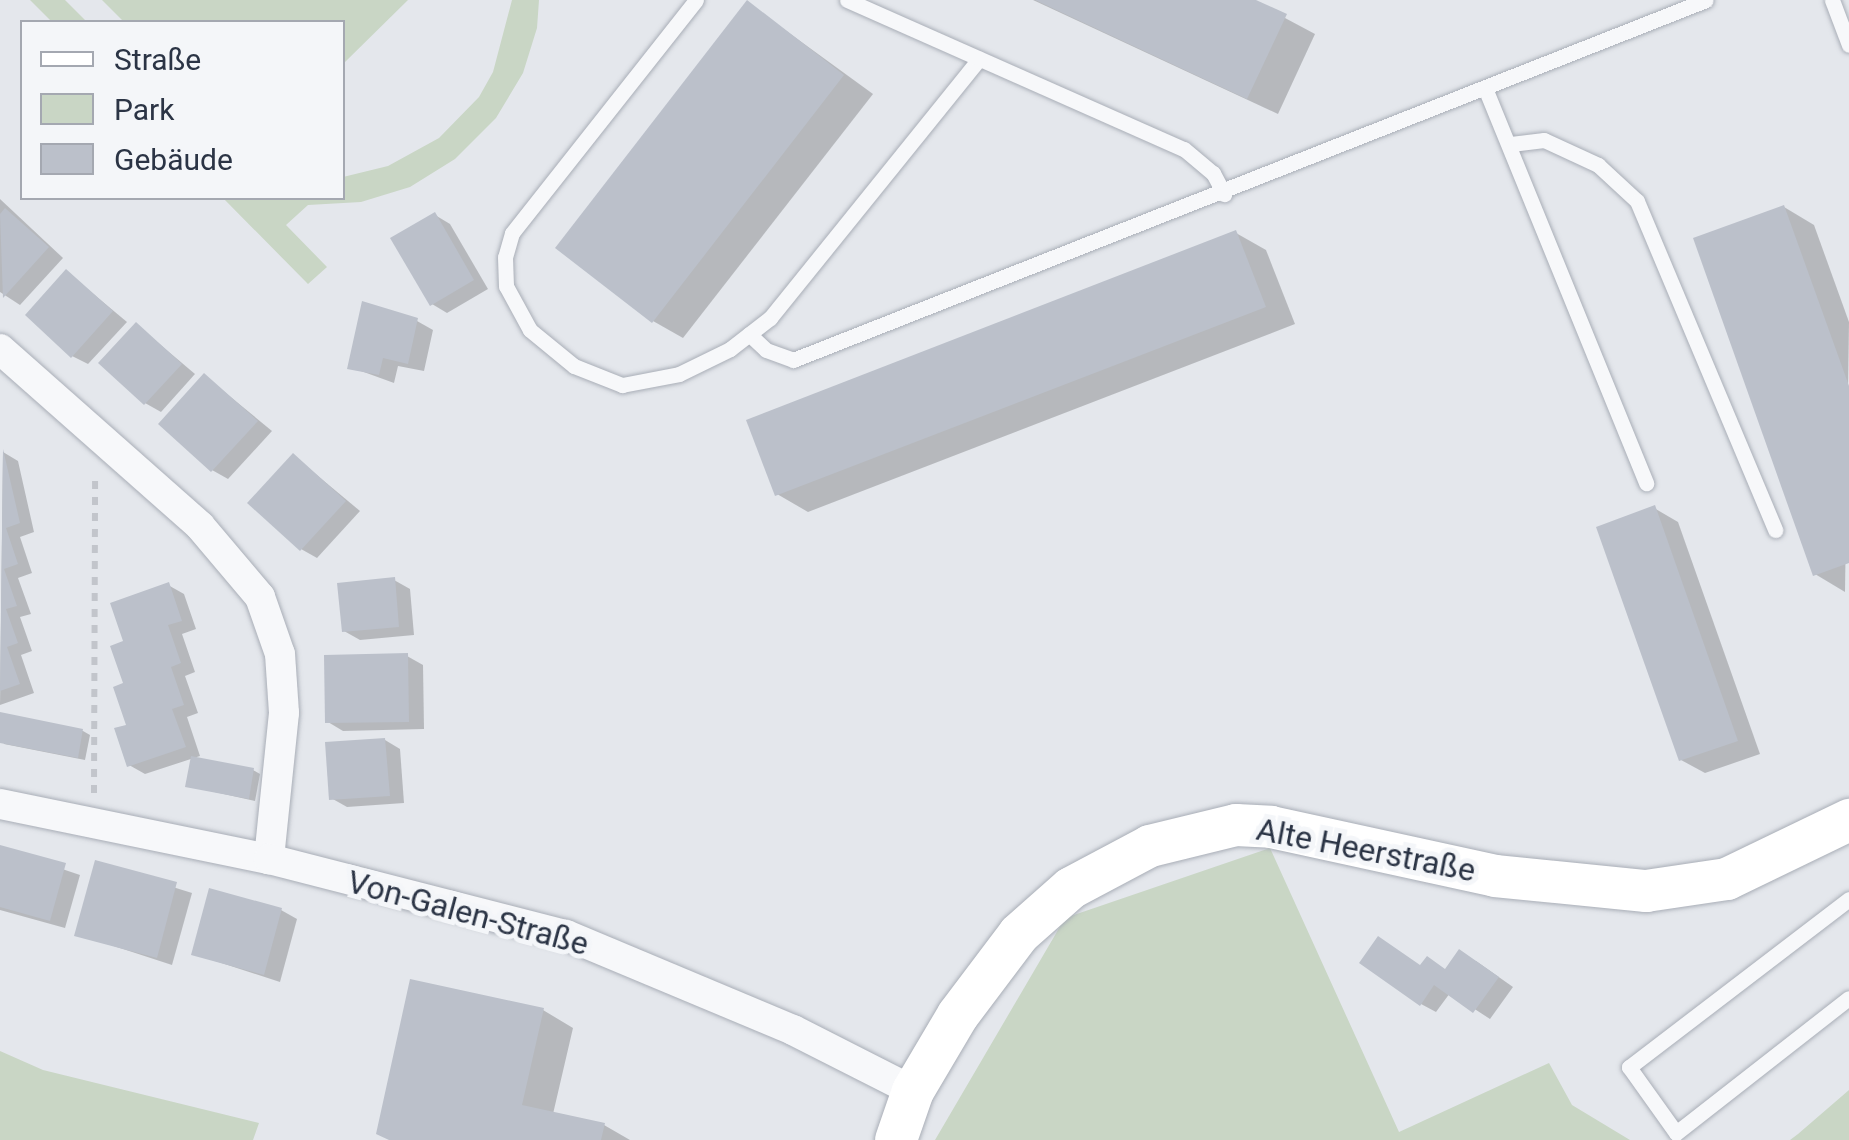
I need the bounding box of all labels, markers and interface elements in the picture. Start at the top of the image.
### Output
legend [20,20,345,200]
text: Straße [114,42,201,77]
text: Park [114,92,174,127]
text: Gebäude [114,142,233,177]
street label: Alte Heerstraße [1253,810,1479,890]
street label: Von-Galen-Straße [343,862,593,964]

